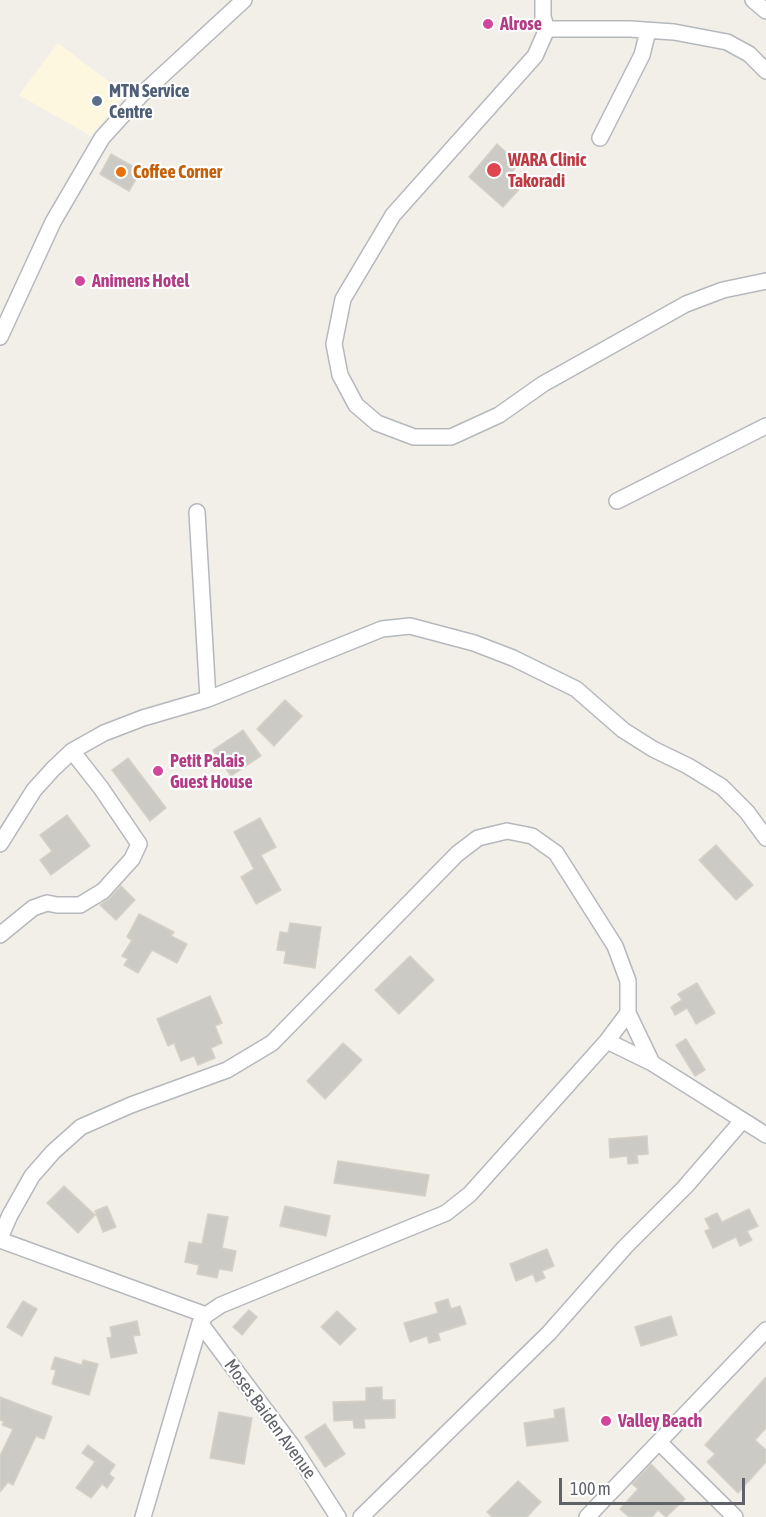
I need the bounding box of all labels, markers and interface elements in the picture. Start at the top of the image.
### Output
place label: Alrose [500,13,542,35]
marker: Alrose [481,17,495,31]
place label: MTN Service Centre [109,80,189,122]
marker: MTN Service Centre [90,94,104,108]
place label: WARA Clinic Takoradi [508,149,586,192]
place label: Coffee Corner [133,161,222,183]
marker: WARA Clinic Takoradi [485,161,503,179]
marker: Coffee Corner [114,165,128,179]
place label: Animens Hotel [92,270,189,292]
marker: Animens Hotel [73,274,87,288]
place label: Petit Palais Guest House [170,750,253,792]
marker: Petit Palais Guest House [151,764,165,778]
street label: Moses Baiden Avenue [219,1355,321,1483]
place label: Valley Beach [618,1410,702,1432]
marker: Valley Beach [599,1414,613,1428]
scale bar [562,1466,748,1504]
text: 100 m [570,1478,611,1499]

